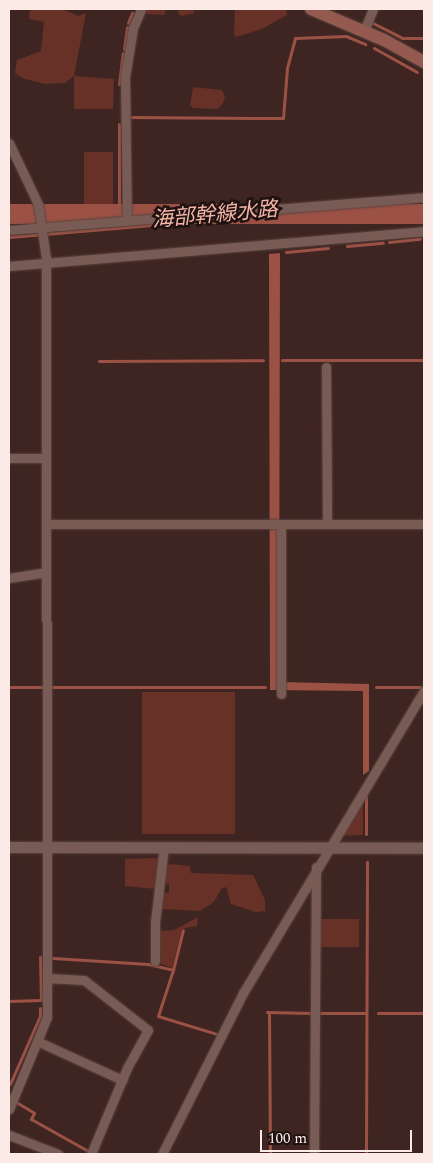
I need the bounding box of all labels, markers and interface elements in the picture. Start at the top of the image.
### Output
water label: 海部幹線水路 [151,197,279,233]
scale bar [263,1120,416,1152]
text: 100 m [268,1127,307,1150]

